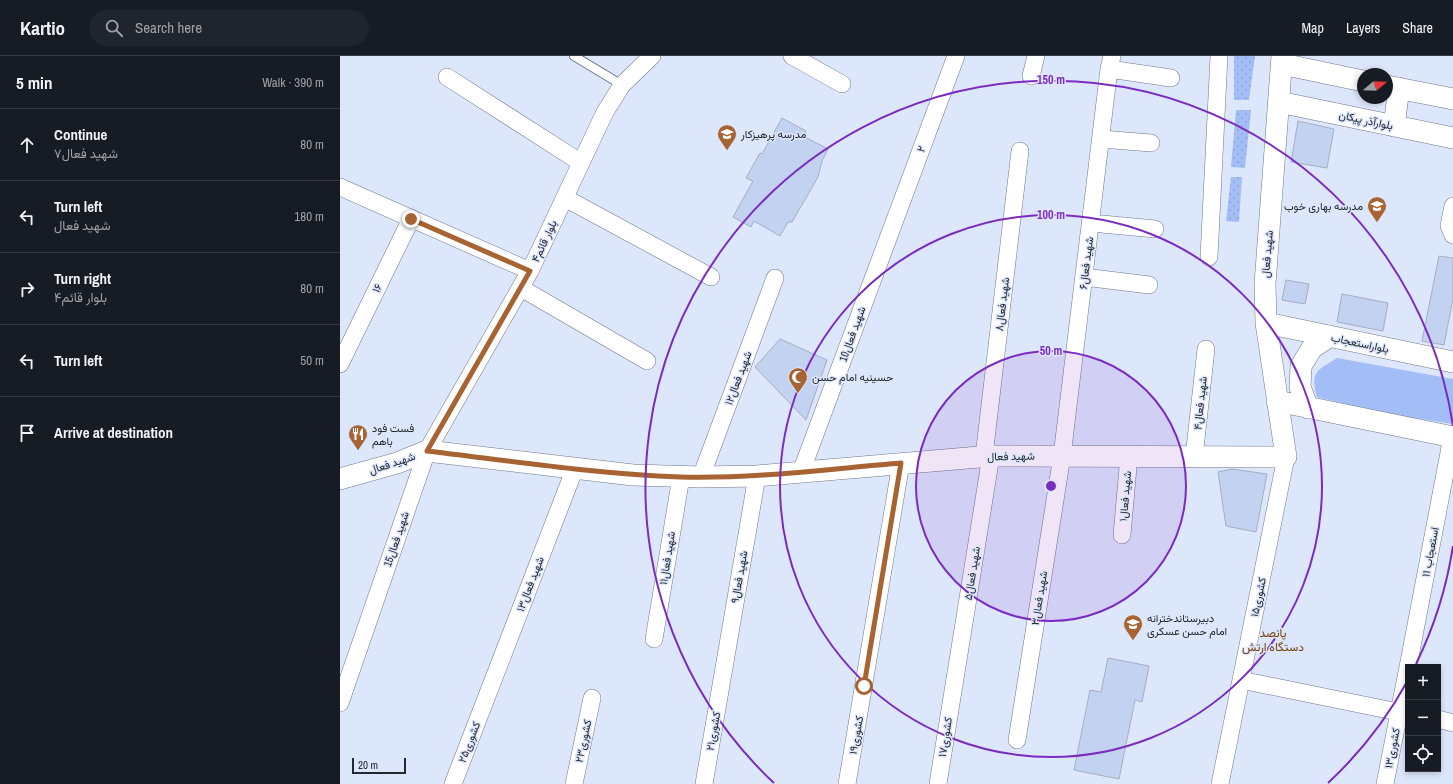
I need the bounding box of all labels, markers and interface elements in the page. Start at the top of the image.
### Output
search box [89,10,369,46]
text: Kartio [20,15,65,41]
icon: search [103,17,125,39]
text: Search here [135,17,202,38]
text: Map [1302,19,1324,37]
text: Layers [1346,19,1380,37]
text: Share [1402,19,1433,37]
north arrow [1357,68,1393,104]
text: 5 min [16,71,52,94]
text: 150 m [1037,72,1065,88]
text: Walk · 390 m [262,74,324,91]
street label: بلوارآذر پیکان [1337,107,1394,134]
school or university icon: مدرسه پرهیزکار [716,123,738,151]
text: Continue [54,124,107,145]
place label: مدرسه پرهیزکار [740,127,807,142]
icon: ahead [16,134,38,156]
text: 80 m [300,136,324,153]
street label: ۲ [913,144,929,154]
text: شهید فعال۷ [54,145,118,162]
school or university icon: مدرسه بهاری خوب [1366,195,1388,223]
text: Turn left [54,196,102,217]
place label: مدرسه بهاری خوب [1284,199,1363,213]
icon: left [16,206,38,228]
text: 100 m [1037,207,1065,223]
text: 180 m [294,208,324,225]
route end [402,210,420,228]
text: شهید فعال [54,217,110,234]
street label: بلوار قائم۴ [528,218,561,265]
street label: شهید فعال [1258,229,1276,278]
street label: شهید فعال۶ [1076,235,1096,290]
text: Turn right [54,268,111,289]
street label: شهید فعال۸ [992,276,1012,332]
icon: right [16,278,38,300]
text: 80 m [300,280,324,297]
street label: ۱۶ [369,281,385,295]
text: بلوار قائم۴ [54,289,107,306]
street label: 10شهید فعال [836,304,869,364]
street label: بلواراستعجاب [1330,330,1390,356]
text: 50 m [1040,343,1062,359]
street label: شهید فعال۱۲ [721,349,755,407]
icon: left [16,350,38,372]
text: Turn left [54,350,102,371]
text: 50 m [300,352,324,369]
mosque icon: حسینیه امام حسن [787,366,809,394]
place label: حسینیه امام حسن [812,370,894,385]
street label: شهید فعال۴ [1190,375,1210,431]
place label: فست فود باهم [372,421,414,449]
icon: arrive [16,422,38,444]
text: Arrive at destination [54,422,173,443]
restaurant icon: فست فود باهم [347,423,369,451]
street label: شهید فعال [367,449,417,477]
street label: شهید فعال [987,449,1035,463]
street label: شهید فعال۱ [1116,470,1134,522]
centre of rings [1044,479,1058,493]
street label: 15شهید فعال [380,509,412,569]
street label: استعجاب ۱۱ [1418,526,1442,578]
street label: شهید فعال۱۱ [656,530,678,586]
street label: شهید فعال۵ [961,545,983,601]
street label: شهید فعال۹ [727,549,751,604]
street label: شهید فعال۱۳ [513,554,547,614]
street label: شهید فعال۳ [1028,569,1050,626]
street label: کشوری۱۵ [1247,576,1269,618]
place label: دبیرستاندخترانه امام حسن عسکری [1147,611,1227,639]
school or university icon: دبیرستاندخترانه امام حسن عسکری [1122,613,1144,641]
district label: پانصد دستگاه ارتش [1242,625,1304,655]
map controls [1405,664,1441,772]
button: + [1405,664,1441,700]
route start [855,677,873,695]
button: − [1405,700,1441,736]
street label: ۲۱کشوری [703,710,723,752]
street label: ۱۹کشوری [846,714,866,755]
street label: ۱۷کشوری [935,716,955,758]
street label: کشوری۲۳ [572,718,594,764]
street label: کشوری۲۵ [455,719,483,765]
street label: ۱۳کشوری [1381,726,1403,769]
button: locate [1405,736,1441,772]
scale bar [352,756,406,775]
text: 20 m [358,758,378,772]

